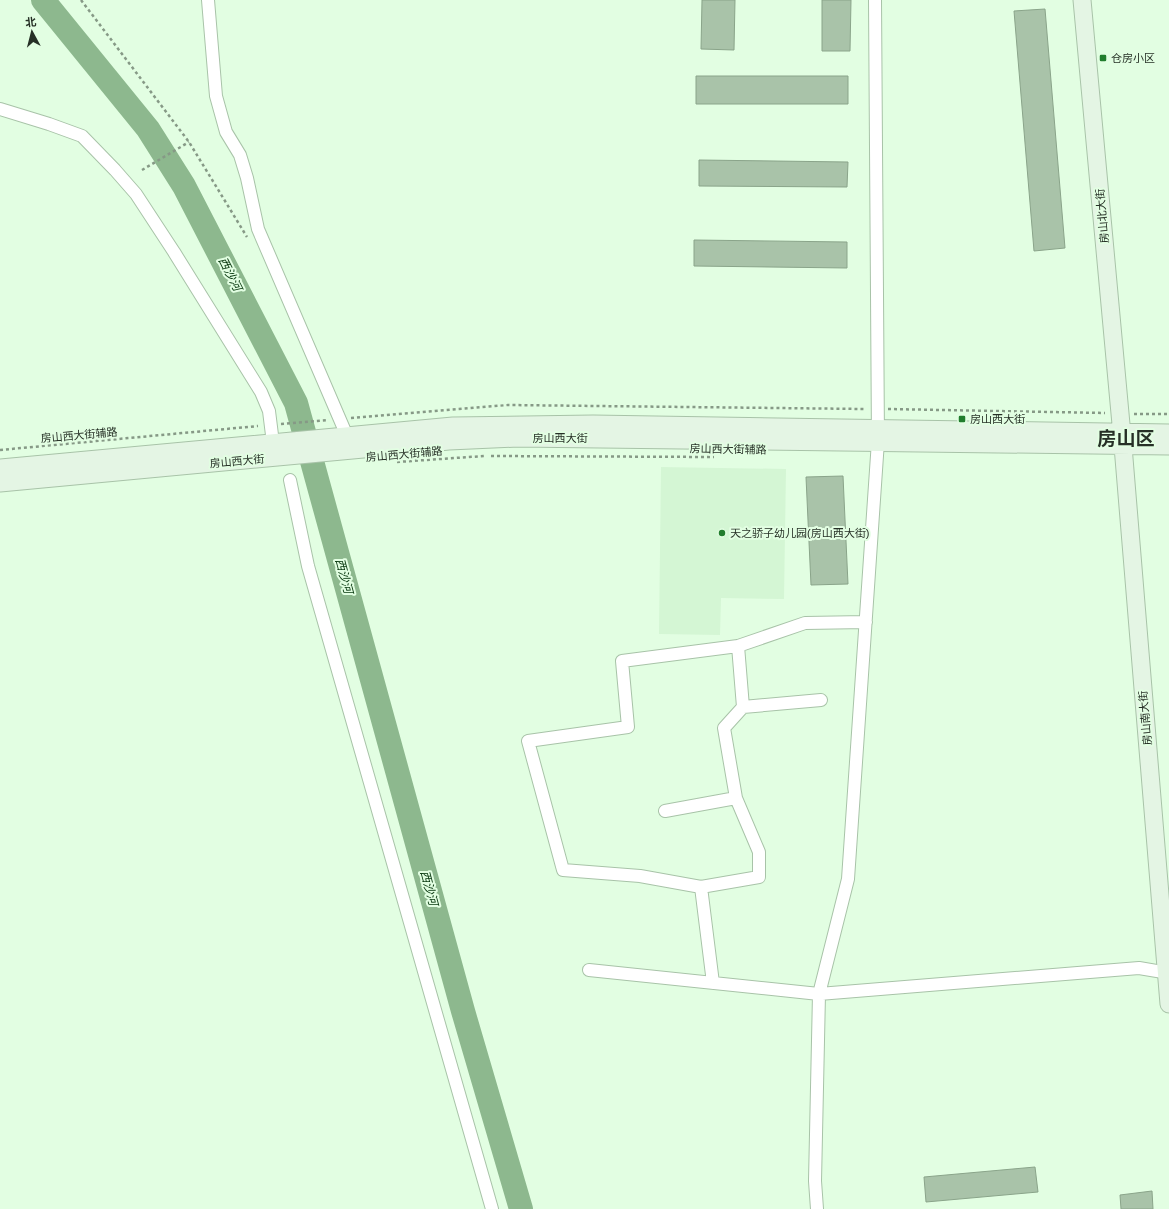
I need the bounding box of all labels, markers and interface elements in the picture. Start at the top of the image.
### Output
north arrow [12,12,52,52]
text: 北 [25,15,37,29]
place label: 仓房小区 [1111,52,1155,64]
marker: 仓房小区 [1098,53,1108,63]
street label: 房山北大街 [1094,188,1110,244]
water label: 西沙河 [216,255,245,295]
place label: 房山西大街 [970,413,1025,425]
marker: 房山西大街 [957,414,967,424]
street label: 房山西大街辅路 [40,426,118,444]
district label: 房山区 [1097,428,1155,449]
street label: 房山西大街 [533,432,588,444]
street label: 房山西大街辅路 [689,442,767,456]
street label: 房山西大街辅路 [365,445,443,463]
street label: 房山西大街 [209,453,265,469]
place label: 天之骄子幼儿园(房山西大街) [730,527,869,539]
marker: 天之骄子幼儿园(房山西大街) [717,528,727,538]
water label: 西沙河 [333,557,356,597]
street label: 房山南大街 [1137,690,1153,746]
water label: 西沙河 [418,869,441,909]

